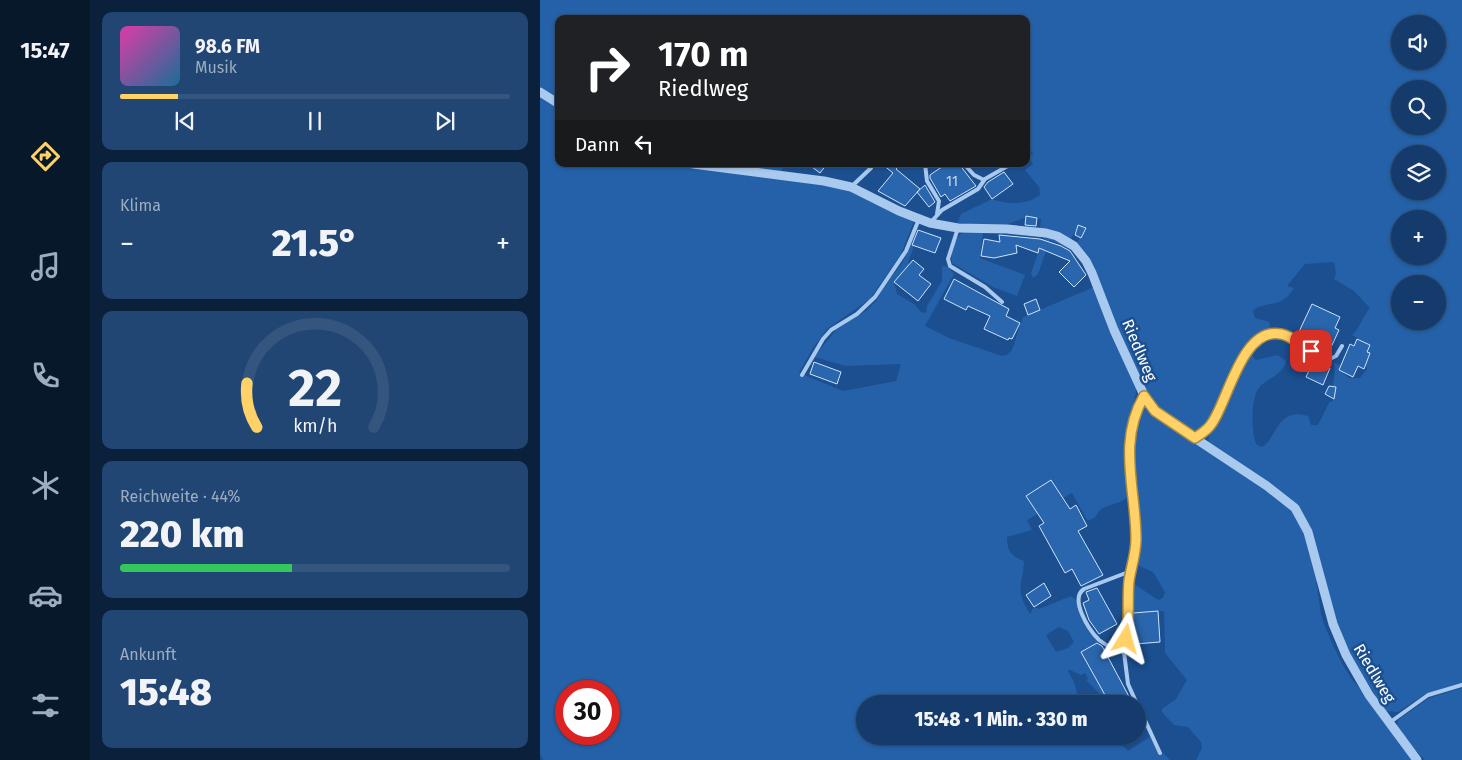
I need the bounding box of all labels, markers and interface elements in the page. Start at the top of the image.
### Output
map controls [1391,15,1446,330]
button: sound [1391,15,1446,70]
text: 170 m [658,33,749,75]
text: 98.6 FM [195,35,260,58]
icon: right [575,35,640,100]
text: 15:47 [20,37,70,64]
text: Musik [195,58,237,77]
text: Riedlweg [658,75,748,102]
button: search [1391,80,1446,135]
icon: previous [171,107,199,135]
icon: pause [301,107,329,135]
icon: next [431,107,459,135]
icon: left [630,130,658,158]
text: Dann [575,133,620,156]
icon: directions [28,139,63,174]
button: layers [1391,145,1446,200]
house number: 11 [946,173,958,190]
text: Klima [120,196,161,215]
button: + [1391,210,1446,265]
text: 21.5° [272,220,358,266]
text: − [120,227,134,260]
text: + [496,227,510,260]
icon: music [28,249,63,284]
button: − [1391,275,1446,330]
street label: Riedlweg [1118,316,1161,385]
pin [1290,330,1332,372]
icon: arrive [1297,337,1325,365]
text: 22 [288,357,342,420]
icon: phone [28,358,63,393]
text: km/h [293,415,337,437]
icon: climate [28,468,63,503]
text: Reichweite · 44% [120,487,241,506]
text: 220 km [120,511,244,557]
icon: car [28,578,63,613]
position arrow [1099,612,1151,664]
street label: Riedlweg [1350,640,1400,707]
text: Ankunft [120,645,176,664]
text: 15:48 [120,669,212,715]
speed limit sign: 30 [555,680,620,745]
icon: filters [28,688,63,723]
text: 15:48 · 1 Min. · 330 m [914,708,1088,731]

